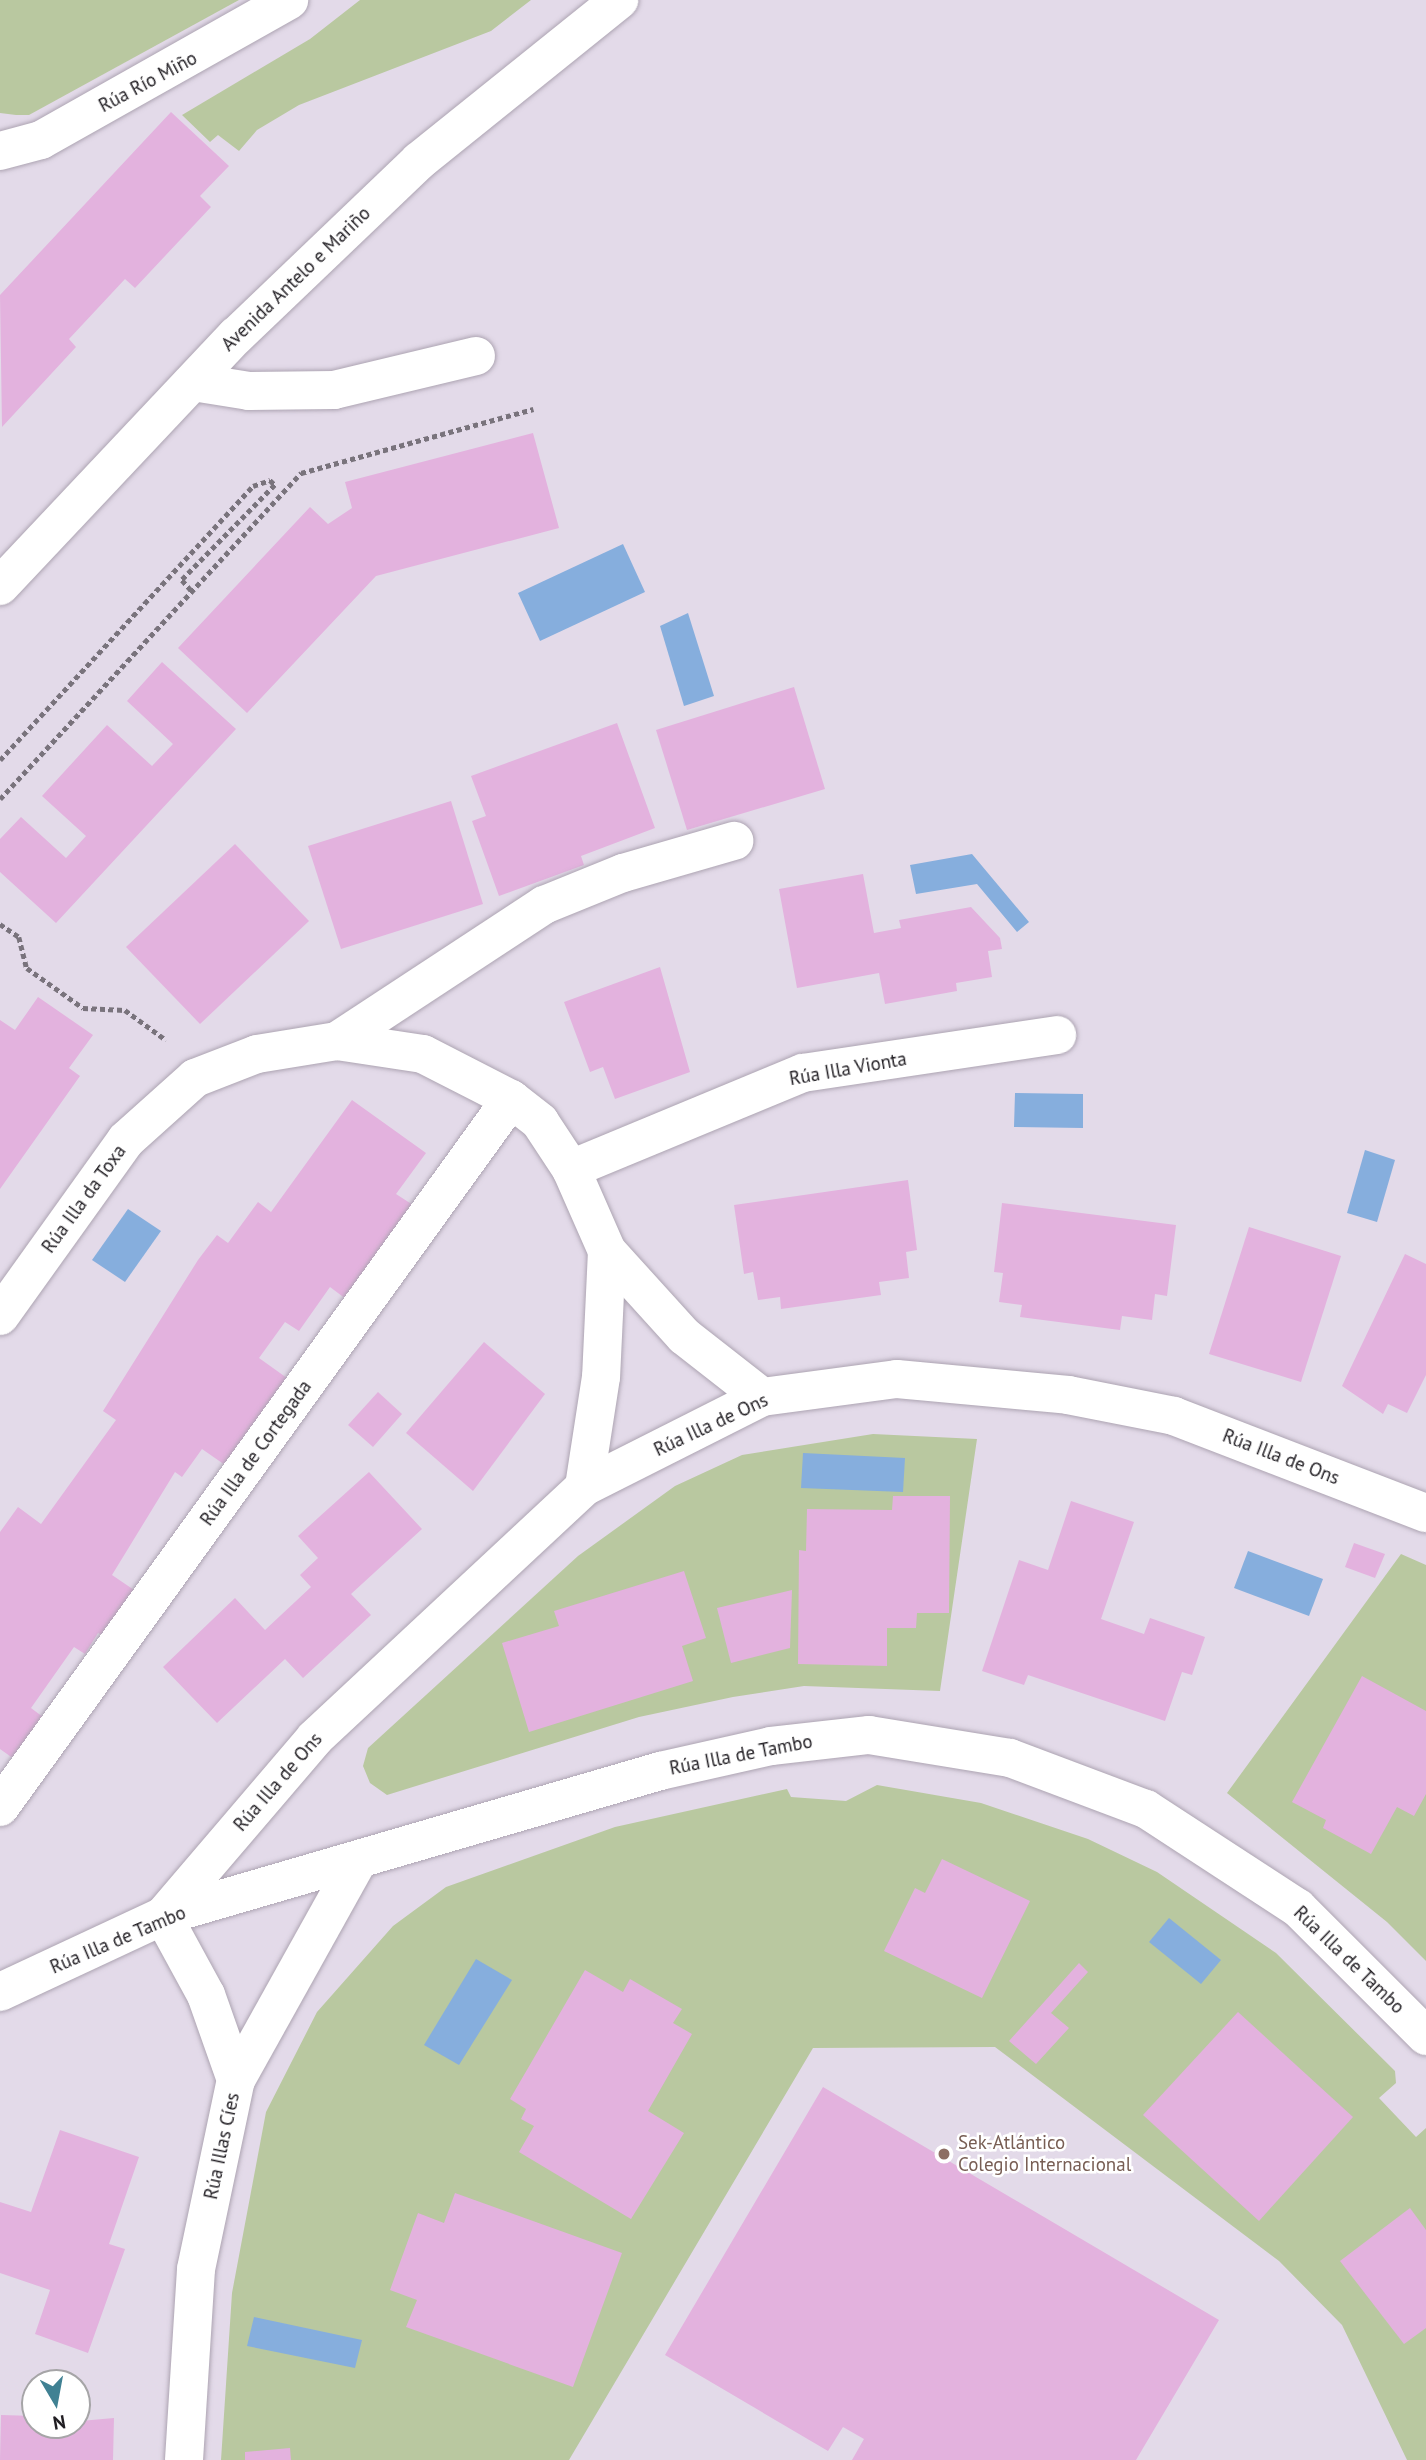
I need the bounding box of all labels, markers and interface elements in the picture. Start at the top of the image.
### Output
street label: Rúa Río Miño [95,47,201,117]
street label: Avenida Antelo e Mariño [217,202,375,356]
street label: Rúa Illa Vionta [787,1047,909,1091]
street label: Rúa Illa da Toxa [37,1140,131,1258]
street label: Rúa Illa de Cortegada [196,1376,316,1530]
street label: Rúa Illa de Ons [650,1389,772,1461]
street label: Rúa Illa de Ons [1219,1424,1343,1490]
street label: Rúa Illa de Ons [229,1728,327,1836]
street label: Rúa Illa de Tambo [667,1730,815,1780]
street label: Rúa Illa de Tambo [46,1901,190,1979]
street label: Rúa Illa de Tambo [1289,1901,1409,2019]
street label: Rúa Illas Cíes [200,2091,244,2201]
place label: Sek-Atlántico Colegio Internacional [958,2132,1131,2176]
marker: Sek-Atlántico Colegio Internacional [936,2146,952,2162]
north arrow [21,2369,91,2439]
text: N [51,2410,68,2436]

